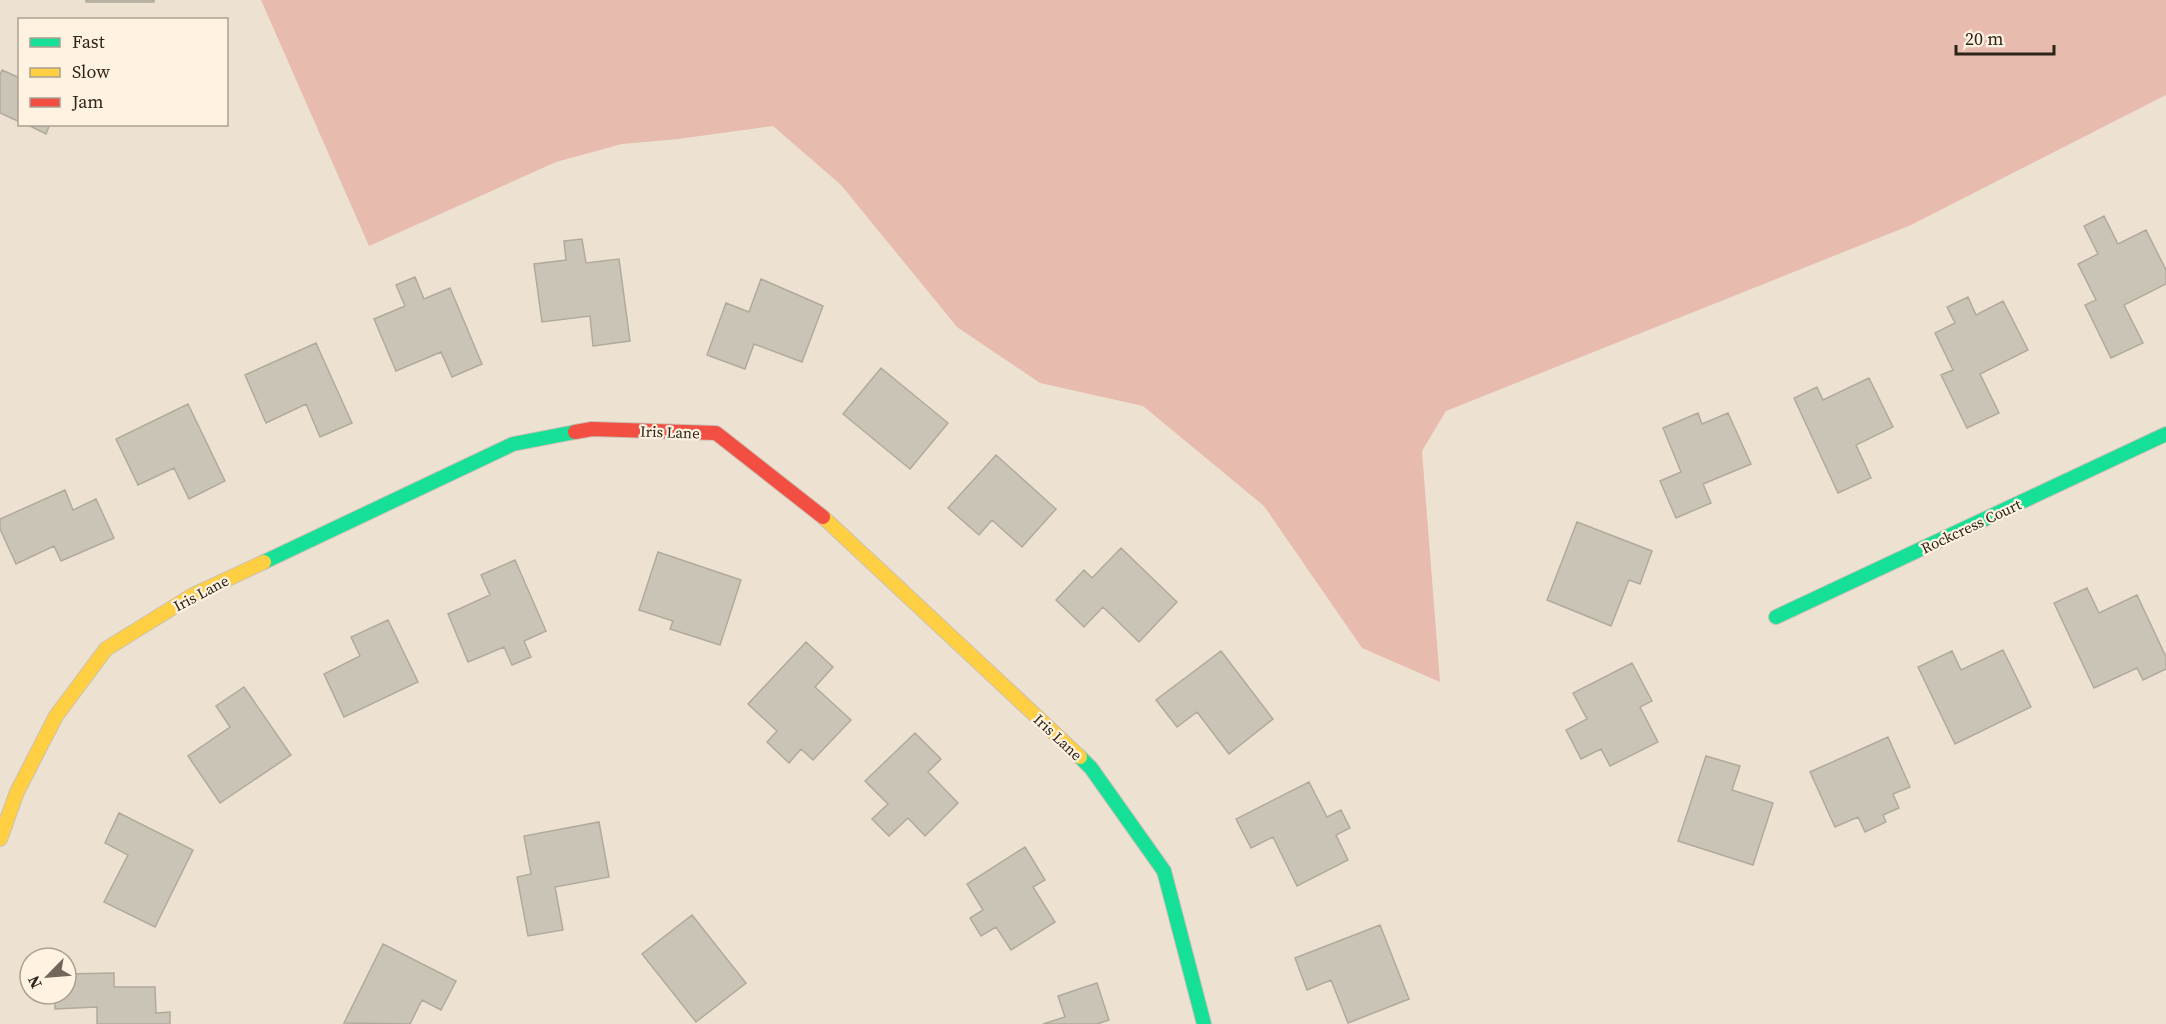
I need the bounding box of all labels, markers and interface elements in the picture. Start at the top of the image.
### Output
legend [18,18,228,126]
scale bar [1956,18,2054,56]
text: 20 m [1965,26,2003,51]
text: Fast [72,29,105,54]
text: Slow [72,59,110,84]
text: Jam [71,89,104,114]
street label: Iris Lane [640,420,701,444]
street label: Rockcress Court [1917,494,2025,558]
street label: Iris Lane [170,570,233,616]
street label: Iris Lane [1029,709,1087,765]
north arrow [18,946,78,1006]
text: N [22,972,47,992]

